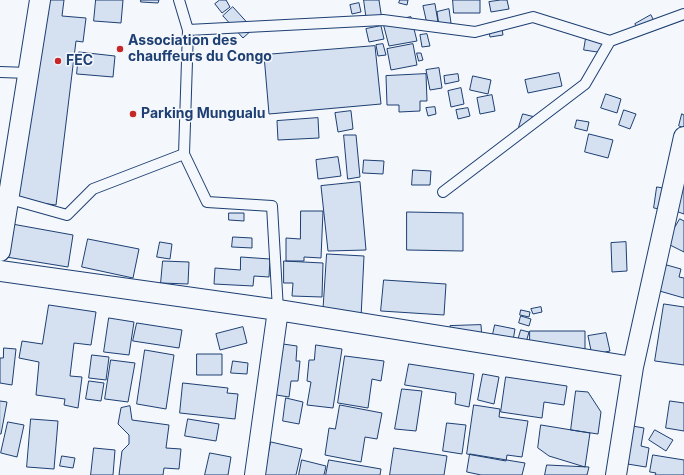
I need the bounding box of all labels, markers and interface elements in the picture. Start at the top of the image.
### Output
place label: Association des chauffeurs du Congo [128,33,272,66]
marker: Association des chauffeurs du Congo [115,44,125,54]
place label: FEC [66,53,93,69]
marker: FEC [53,56,63,66]
place label: Parking Mungualu [141,106,265,122]
marker: Parking Mungualu [128,109,138,119]

